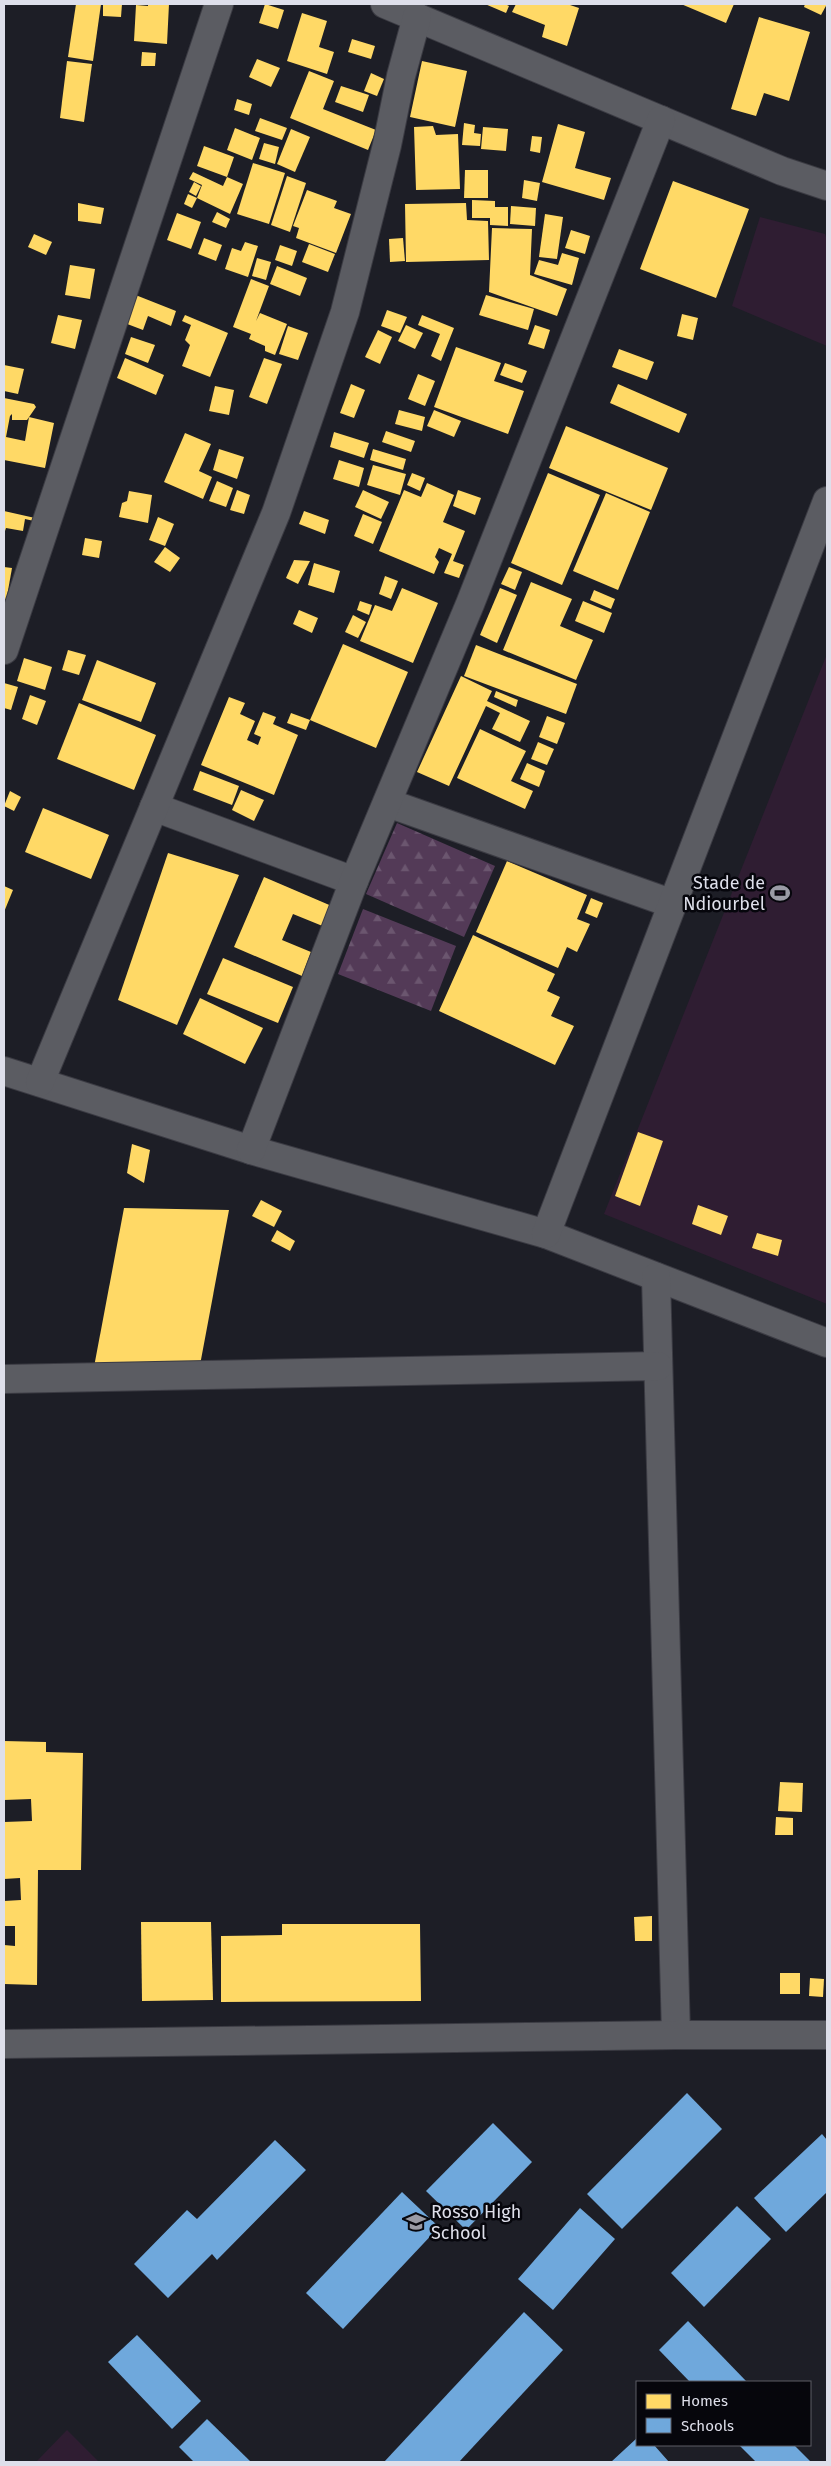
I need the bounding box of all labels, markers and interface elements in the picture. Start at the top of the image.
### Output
place label: Stade de Ndiourbel [683,872,765,915]
sports icon: Stade de Ndiourbel [769,882,791,904]
place label: Rosso High School [431,2201,521,2244]
school or university icon: Rosso High School [405,2211,427,2233]
legend [636,2381,811,2446]
text: Homes [681,2392,728,2410]
text: Schools [681,2417,734,2435]

